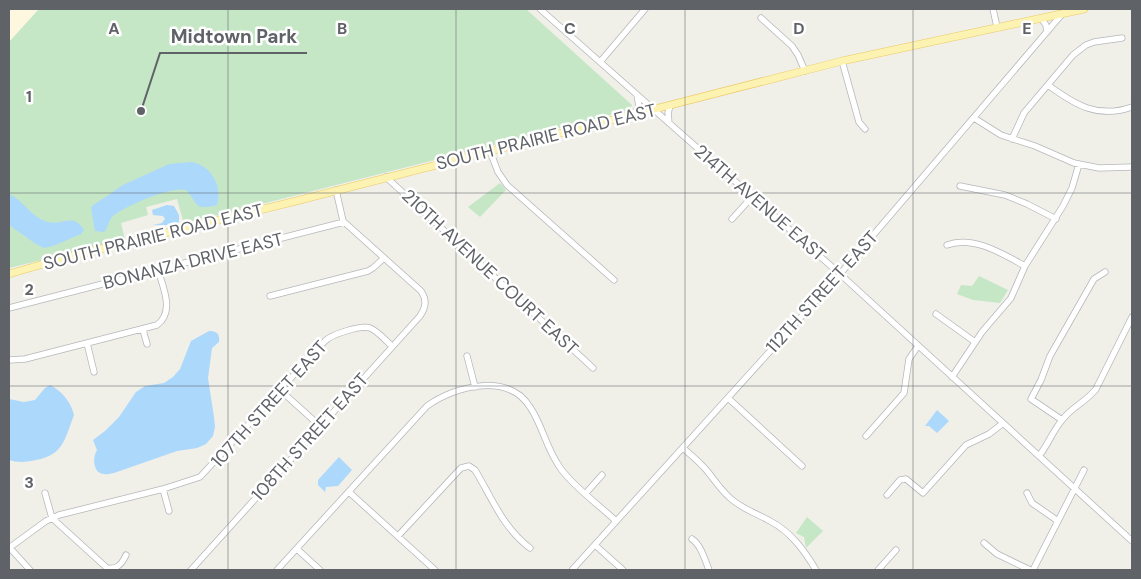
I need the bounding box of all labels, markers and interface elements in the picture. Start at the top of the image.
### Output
text: A [108,18,120,39]
text: B [337,18,347,39]
text: C [564,18,576,39]
text: D [793,18,805,39]
text: E [1022,18,1032,39]
callout: Midtown Park [160,19,307,53]
text: Midtown Park [171,24,297,49]
text: 1 [26,86,32,107]
street label: SOUTH PRAIRIE ROAD EAST [434,98,658,176]
street label: 214TH AVENUE EAST [689,139,831,267]
street label: 210TH AVENUE COURT EAST [397,184,583,360]
street label: SOUTH PRAIRIE ROAD EAST [41,198,265,276]
street label: 112TH STREET EAST [761,226,883,358]
street label: BONANZA DRIVE EAST [100,227,286,295]
text: 2 [24,279,34,300]
street label: 107TH STREET EAST [206,335,332,473]
street label: 108TH STREET EAST [246,368,374,506]
text: 3 [24,472,34,493]

